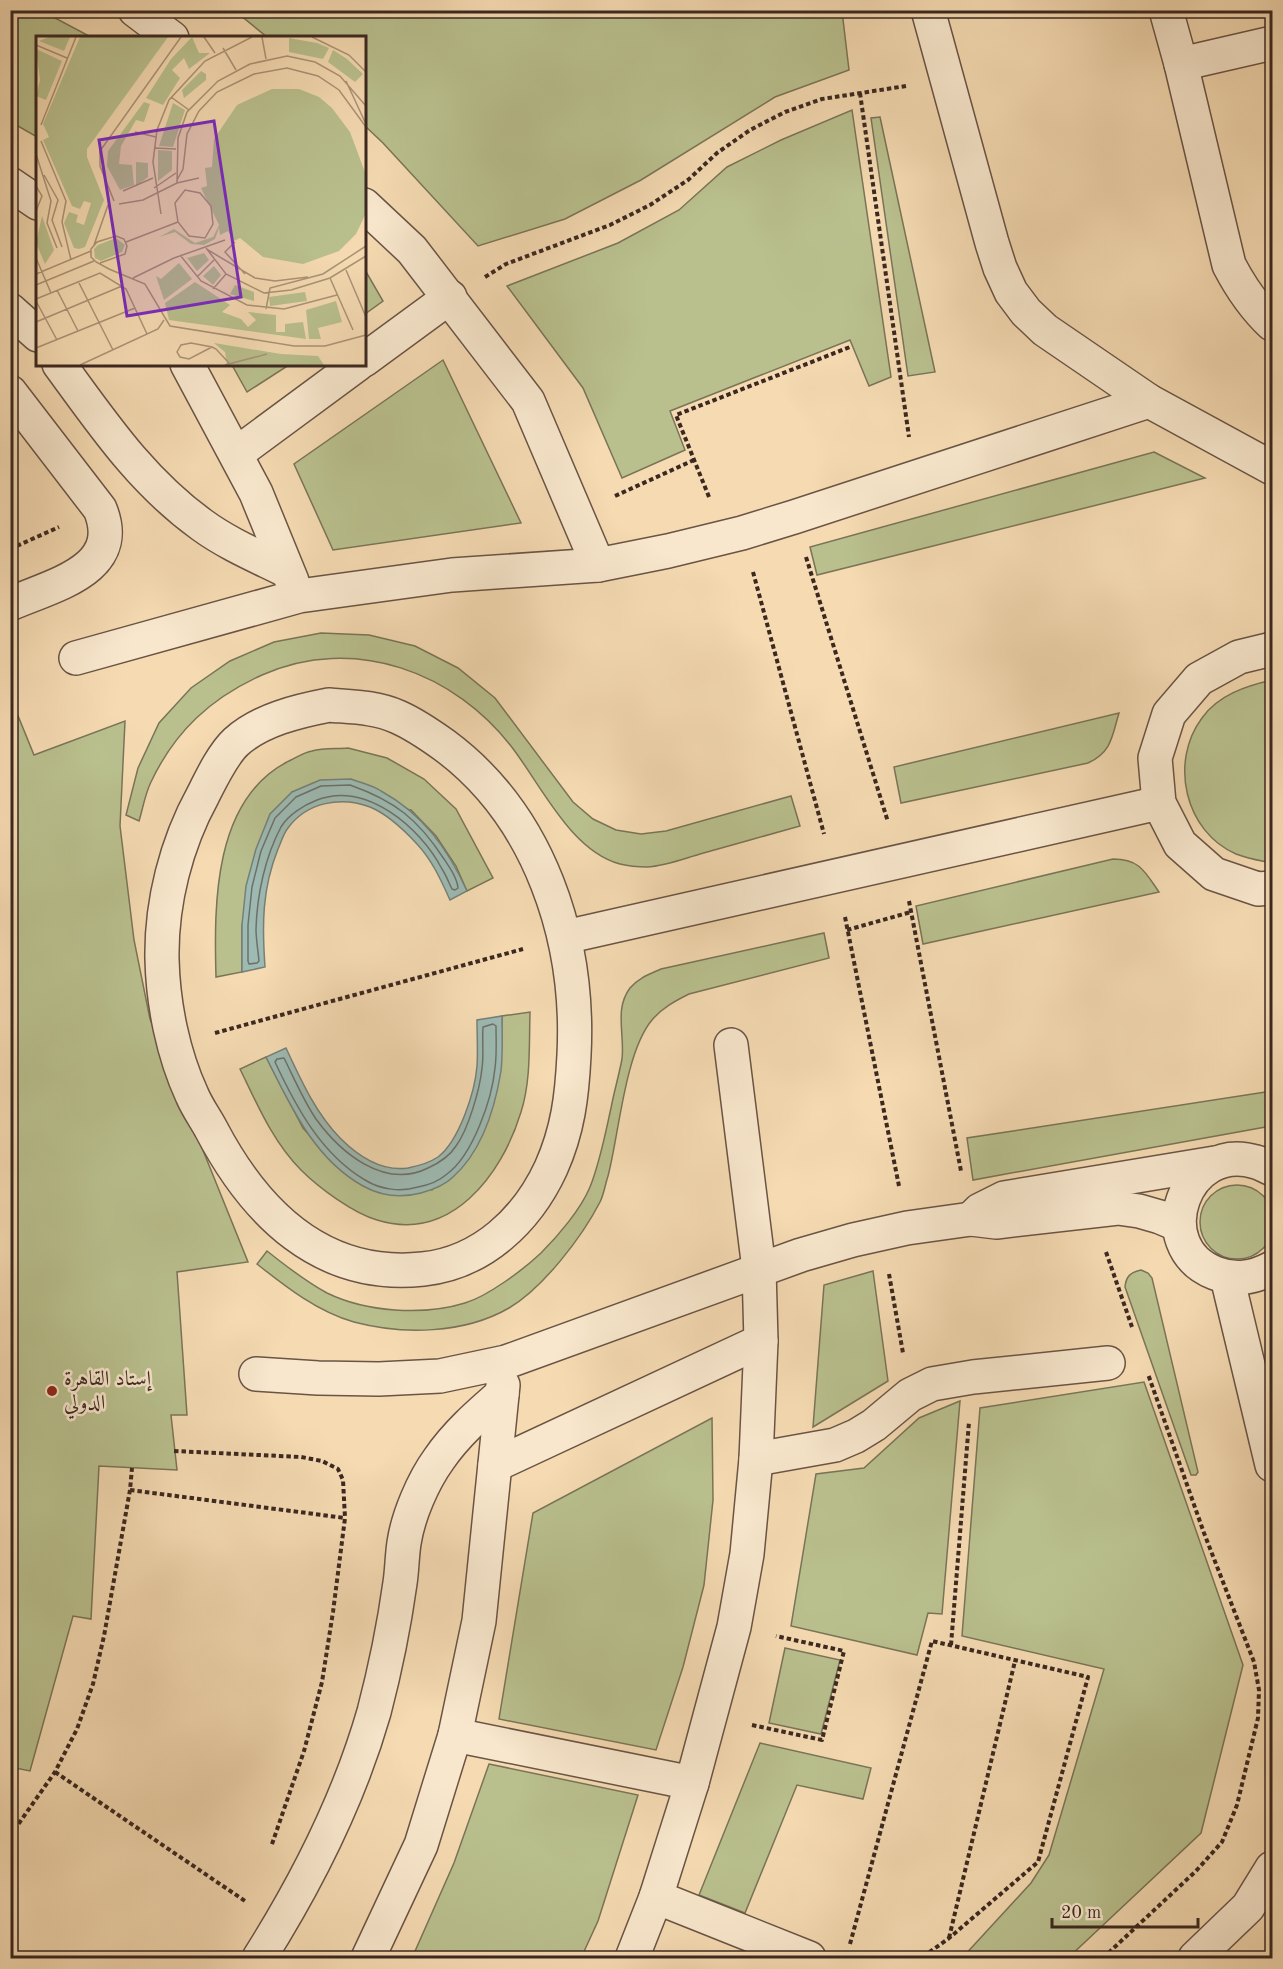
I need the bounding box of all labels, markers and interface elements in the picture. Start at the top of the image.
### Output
inset map [36,36,366,366]
place label: إستاد القاهرة الدولي [64,1369,153,1419]
marker: إستاد القاهرة الدولي [45,1384,59,1398]
scale bar [1052,1891,1198,1929]
text: 20 m [1061,1904,1101,1922]

